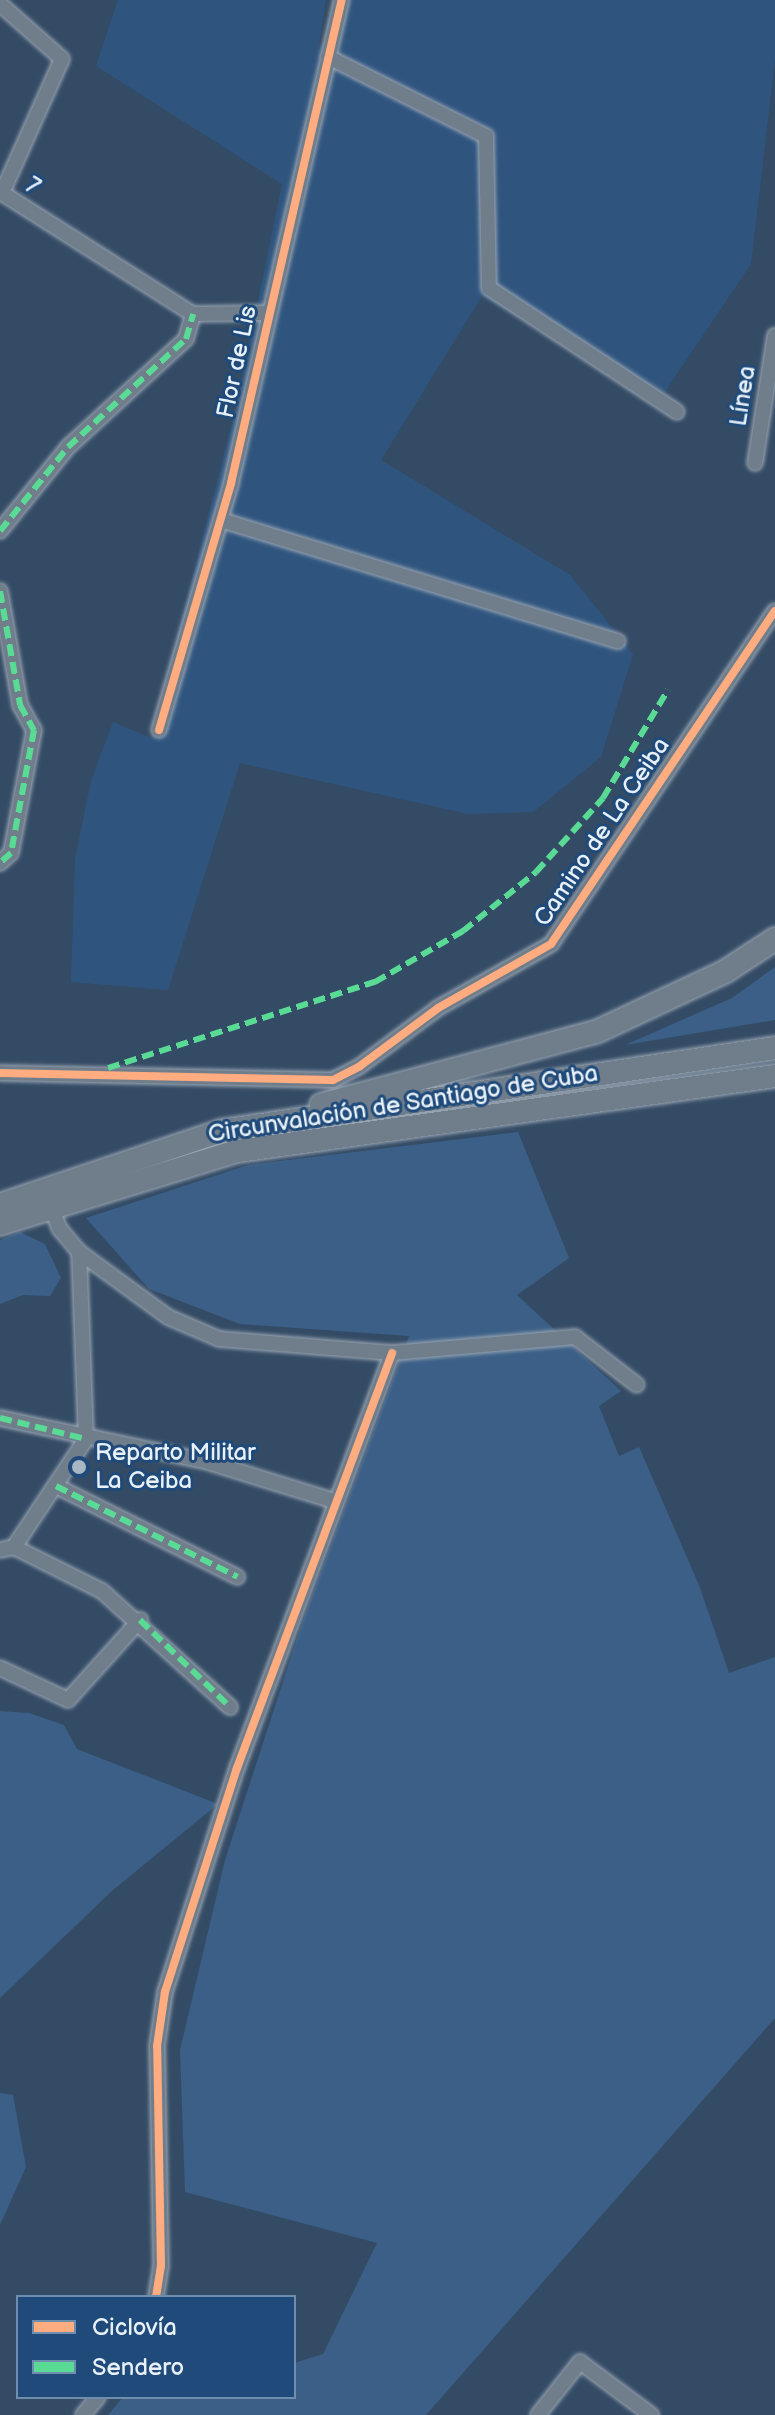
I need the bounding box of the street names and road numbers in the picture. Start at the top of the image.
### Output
street label: 7 [20,171,46,201]
street label: Flor de Lis [211,303,263,421]
street label: Línea [724,364,762,428]
street label: Camino de La Ceiba [528,732,676,932]
street label: Circunvalación de Santiago de Cuba [206,1059,600,1149]

